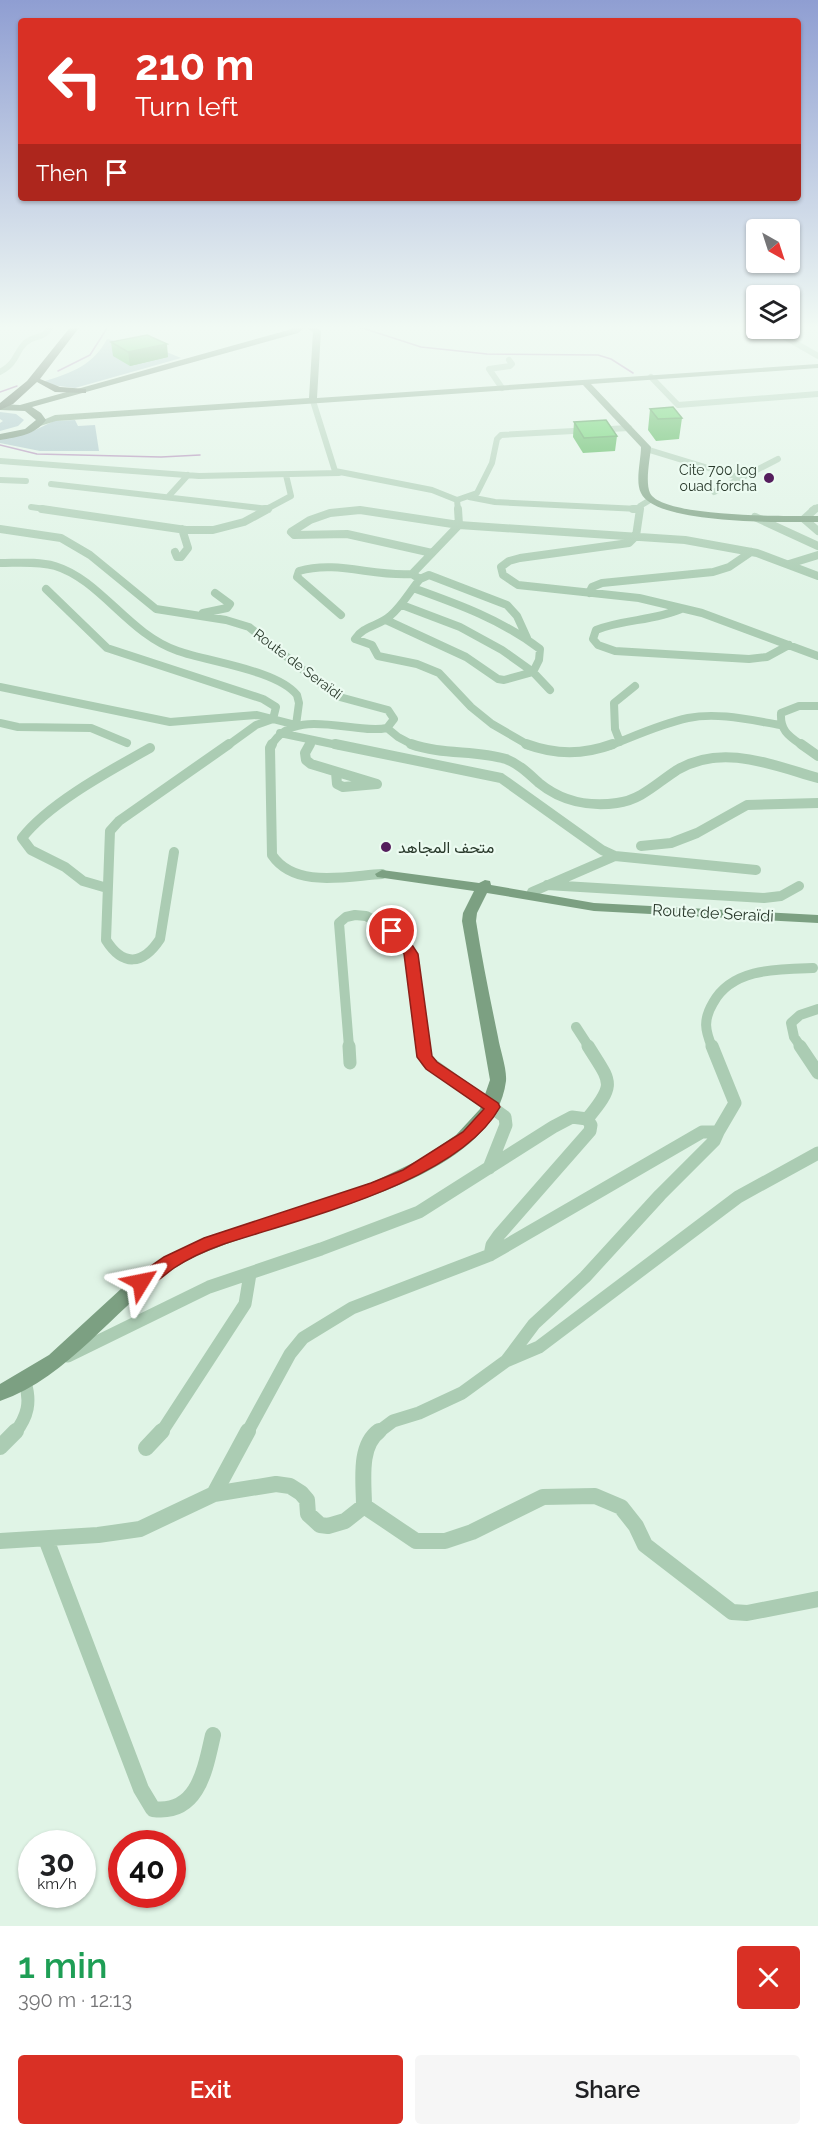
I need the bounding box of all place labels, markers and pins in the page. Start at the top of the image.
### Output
place label: Cite 700 log ouad forcha [679,462,757,494]
marker: Cite 700 log ouad forcha [762,471,776,485]
place label: متحف المجاهد [398,838,494,857]
marker: متحف المجاهد [379,840,393,854]
pin [366,905,417,956]

